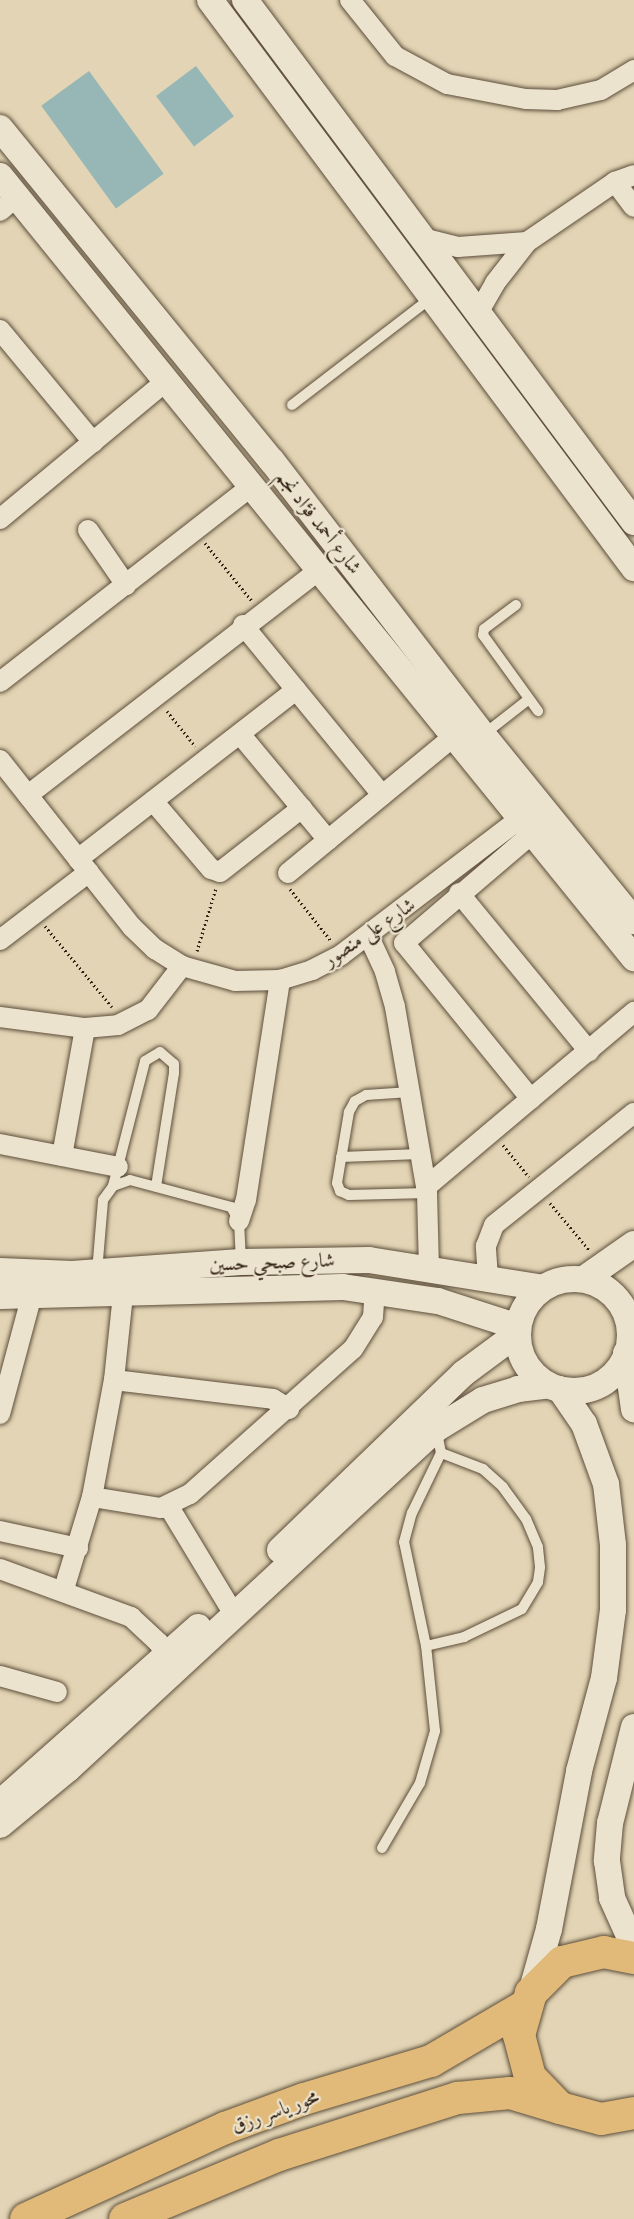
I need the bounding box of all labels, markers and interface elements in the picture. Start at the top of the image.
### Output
street label: شارع أحمد فؤاد نجم [271,465,367,579]
street label: شارع على منصور [318,892,420,972]
street label: شارع صبحي حسين [209,1248,335,1276]
street label: محور ياسر رزق [228,2084,322,2138]

